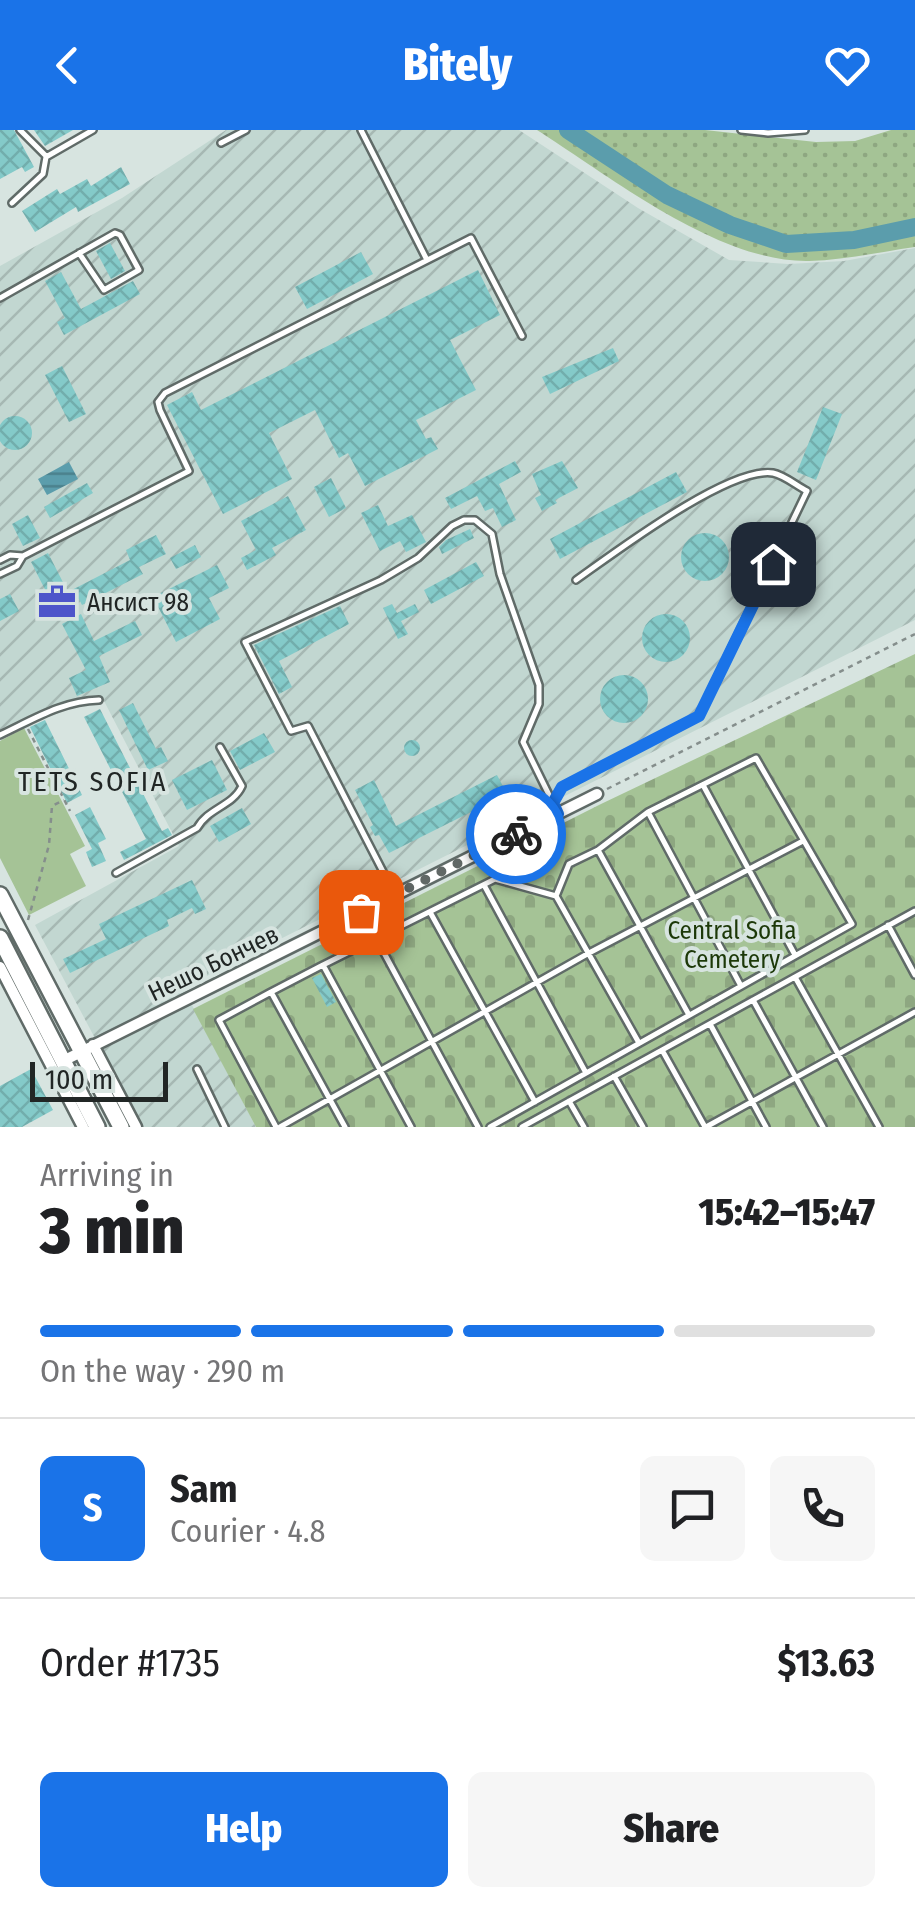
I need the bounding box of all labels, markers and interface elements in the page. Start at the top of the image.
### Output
icon: back [40,38,95,93]
text: Bitely [403,38,512,92]
icon: heart [820,38,875,93]
pin [731,522,816,607]
icon: home [746,537,801,592]
office icon: Ансист 98 [36,581,78,623]
place label: Ансист 98 [87,588,189,618]
district label: TETS SOFIA [18,765,168,798]
courier [466,784,566,884]
icon: bike [489,807,544,862]
pin [319,870,404,955]
icon: bag [334,885,389,940]
park label: Central Sofia Cemetery [667,916,797,975]
street label: Нешо Бончев [143,919,284,1008]
scale bar [30,1057,168,1101]
text: 100 m [45,1063,113,1096]
text: Arriving in [40,1156,174,1194]
text: 15:42–15:47 [698,1189,875,1235]
text: 3 min [40,1192,185,1270]
text: On the way · 290 m [40,1352,285,1390]
button: chat [640,1456,745,1561]
button: phone [770,1456,875,1561]
text: Sam [170,1466,238,1512]
text: S [83,1485,102,1531]
text: Courier · 4.8 [170,1512,326,1550]
text: Order #1735 [40,1640,220,1686]
text: $13.63 [778,1640,875,1686]
button: Help [40,1772,448,1887]
button: Share [468,1772,875,1887]

